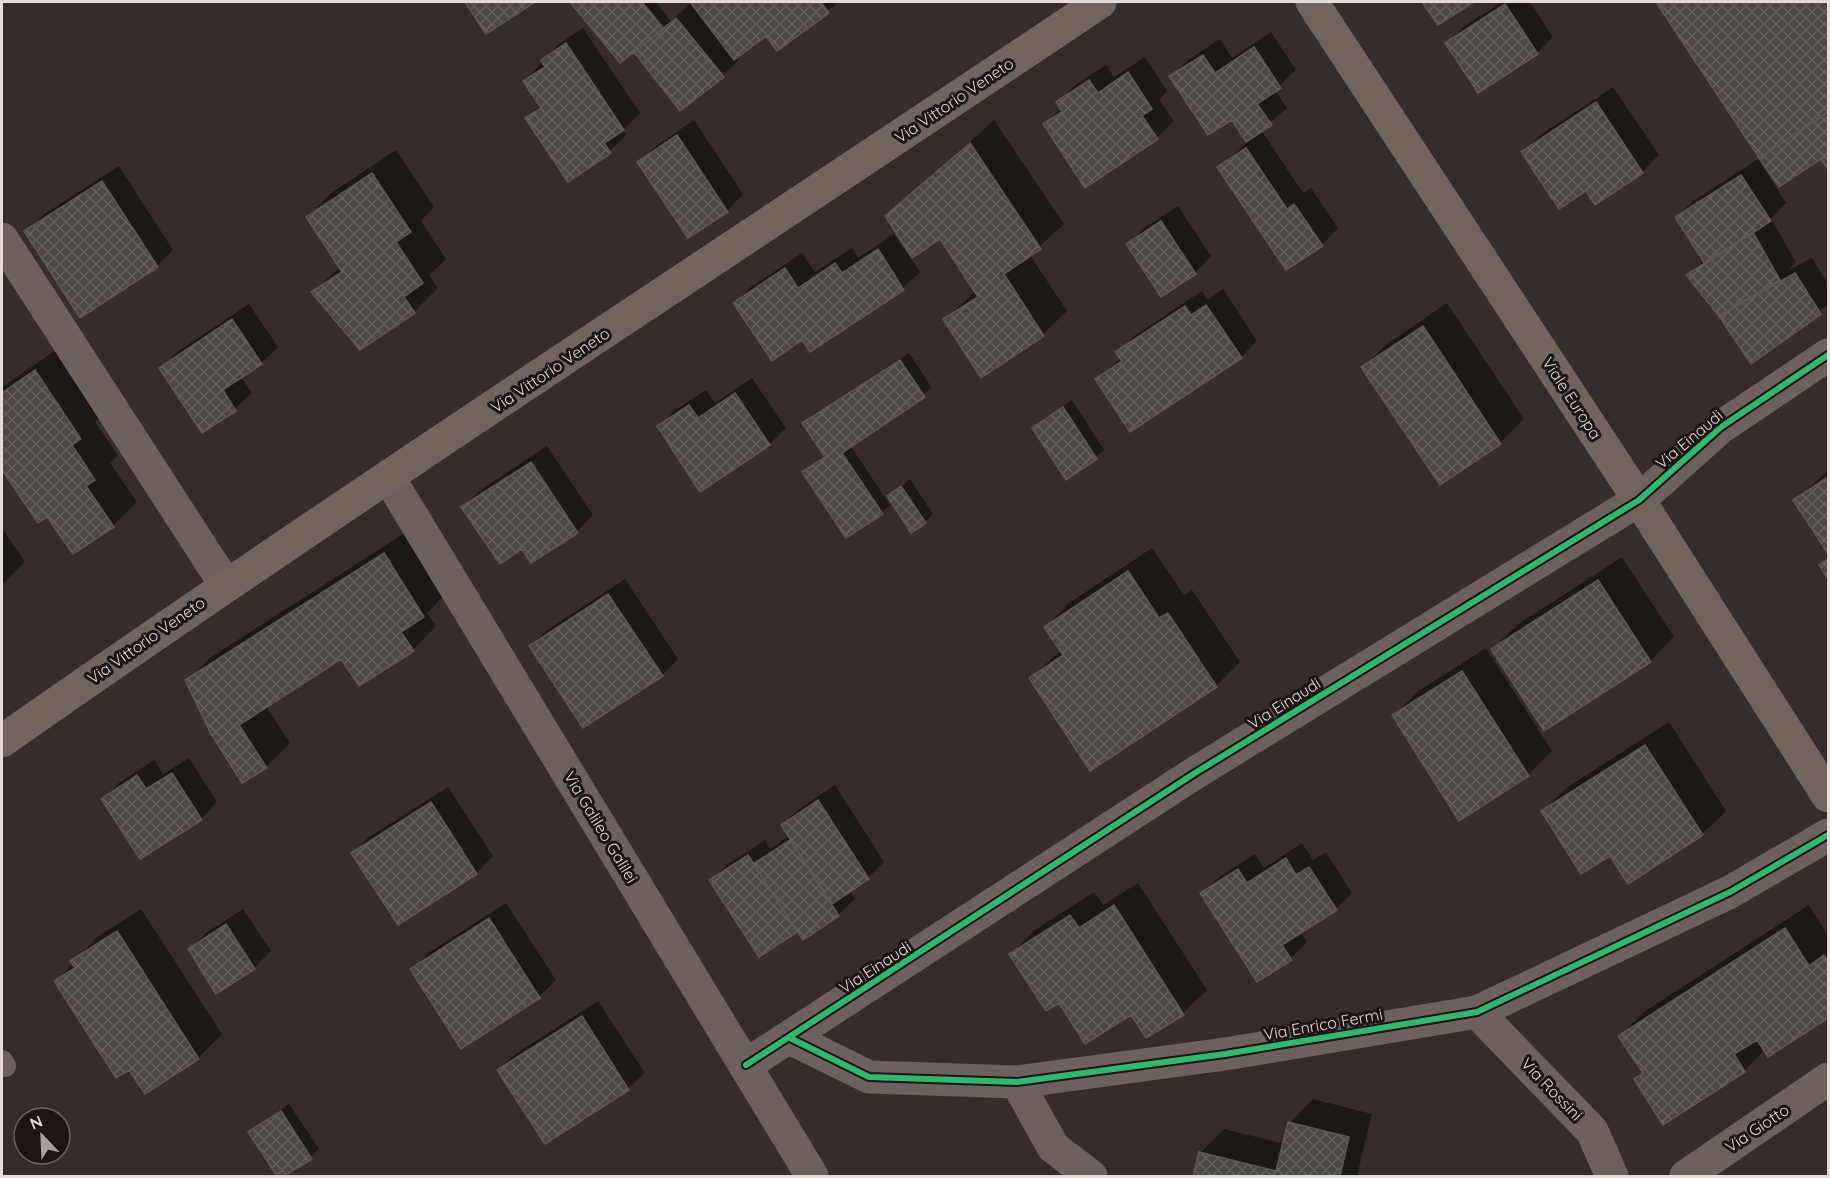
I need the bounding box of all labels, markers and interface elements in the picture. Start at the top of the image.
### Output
street label: Via Vittorio Veneto [891,53,1017,147]
street label: Via Vittorio Veneto [487,323,613,417]
street label: Viale Europa [1538,353,1606,443]
street label: Via Einaudi [1651,405,1727,473]
street label: Via Vittorio Veneto [83,592,209,688]
street label: Via Einaudi [1244,673,1324,733]
street label: Via Galileo Galilei [560,767,642,887]
street label: Via Einaudi [835,936,915,998]
street label: Via Enrico Fermi [1262,1004,1384,1044]
street label: Via Rossini [1517,1053,1587,1125]
street label: Via Giotto [1721,1099,1793,1157]
north arrow [12,1106,72,1166]
text: N [27,1111,45,1134]

